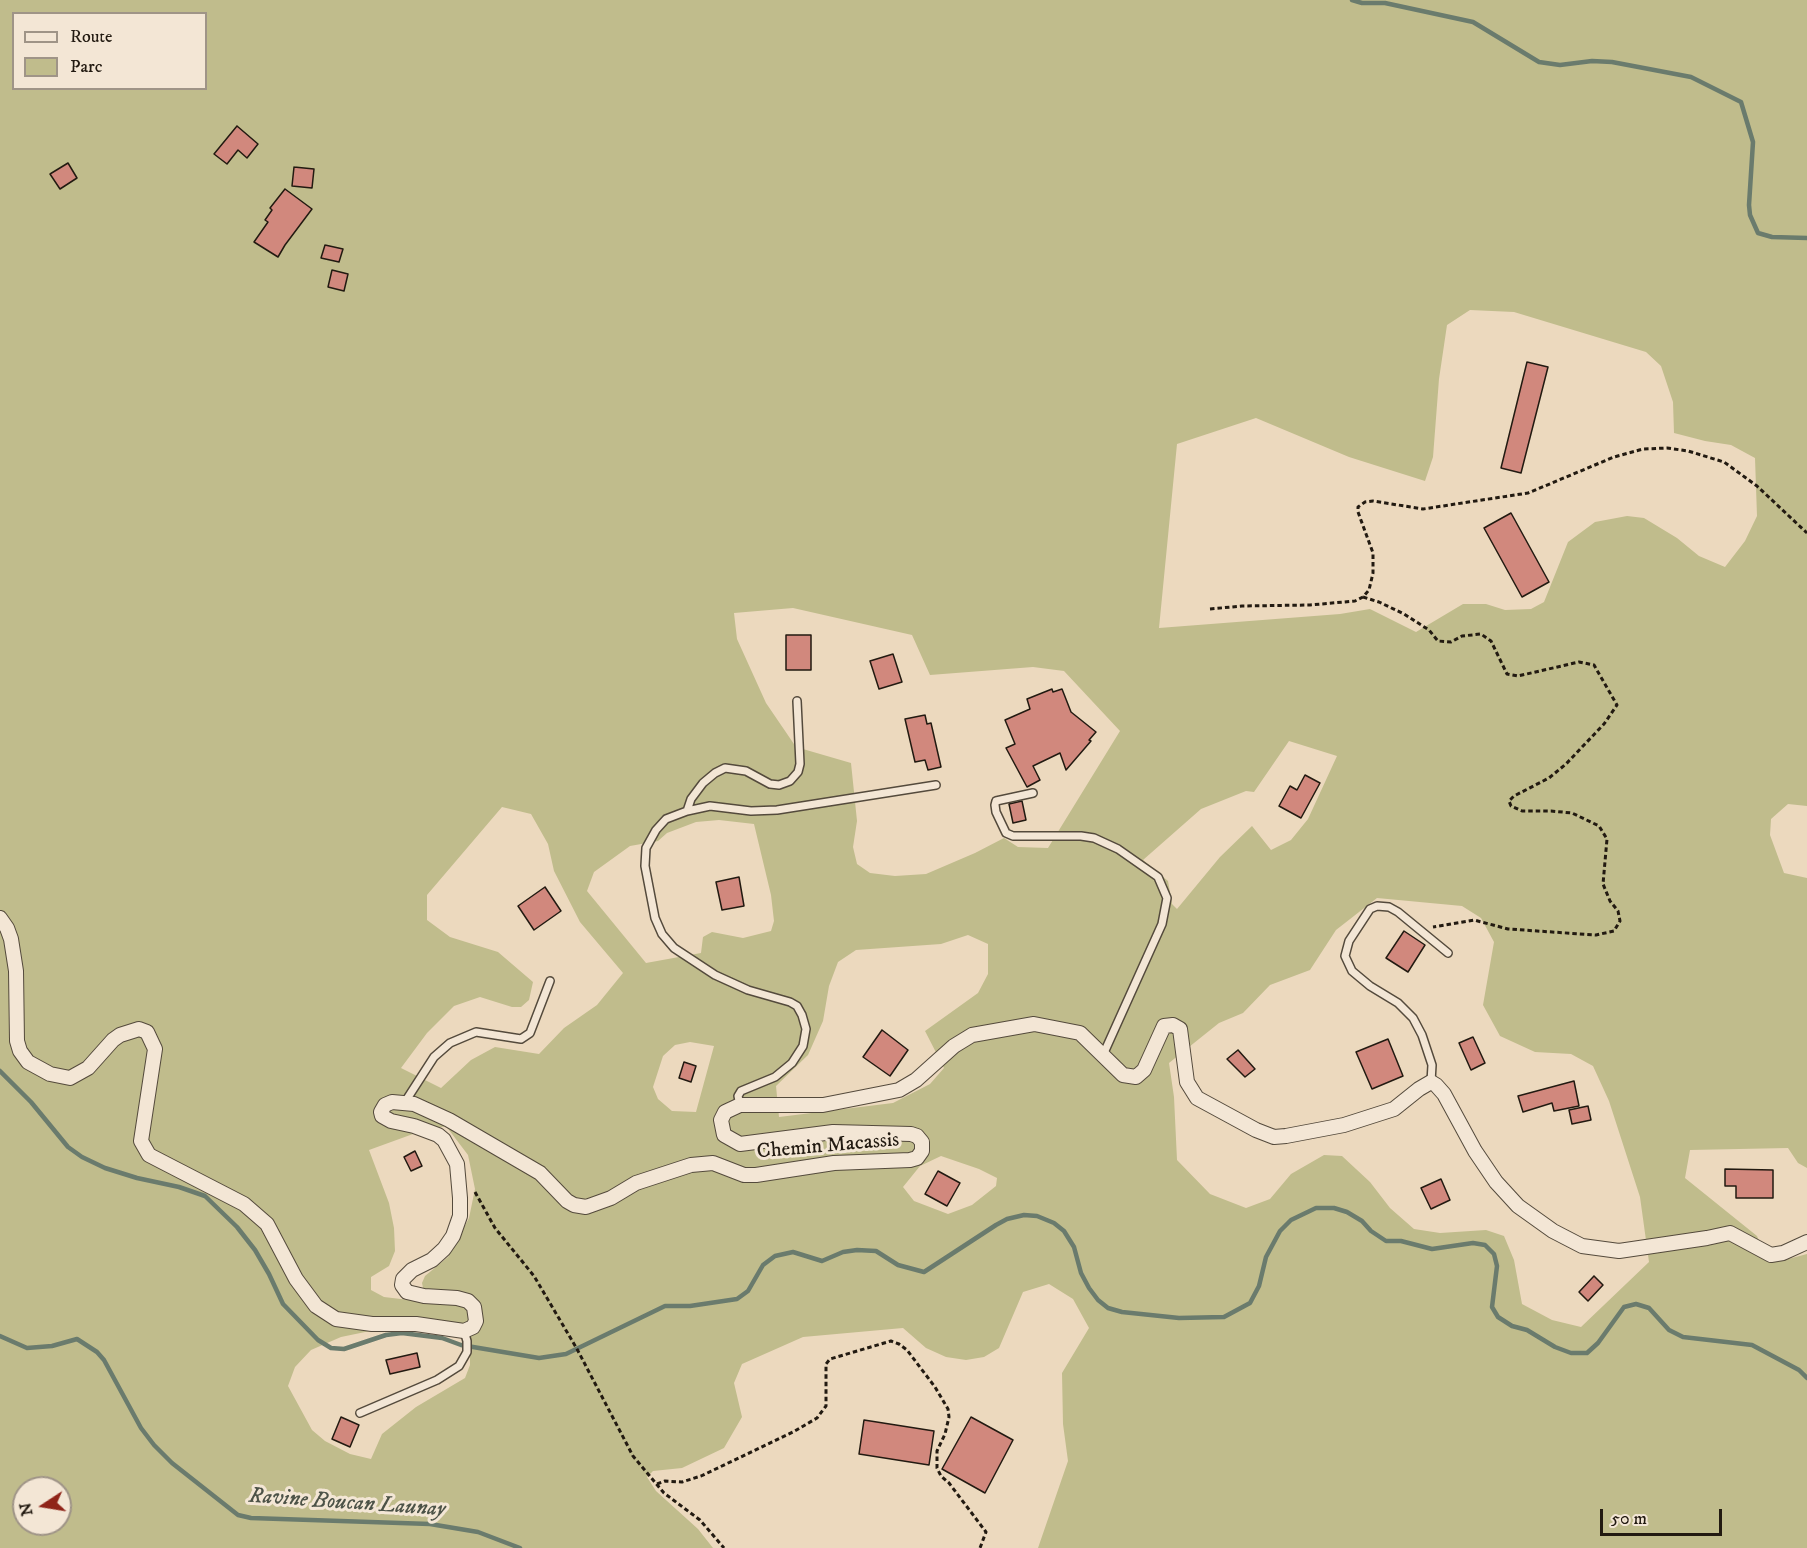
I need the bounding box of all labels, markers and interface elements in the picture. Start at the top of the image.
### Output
legend [12,12,207,90]
text: Route [70,26,113,48]
text: Parc [70,56,102,78]
street label: Chemin Macassis [756,1128,900,1166]
north arrow [12,1476,72,1536]
water label: Ravine Boucan Launay [248,1484,446,1524]
scale bar [1603,1497,1724,1535]
text: N [15,1501,37,1518]
text: 50 m [1611,1508,1647,1530]

